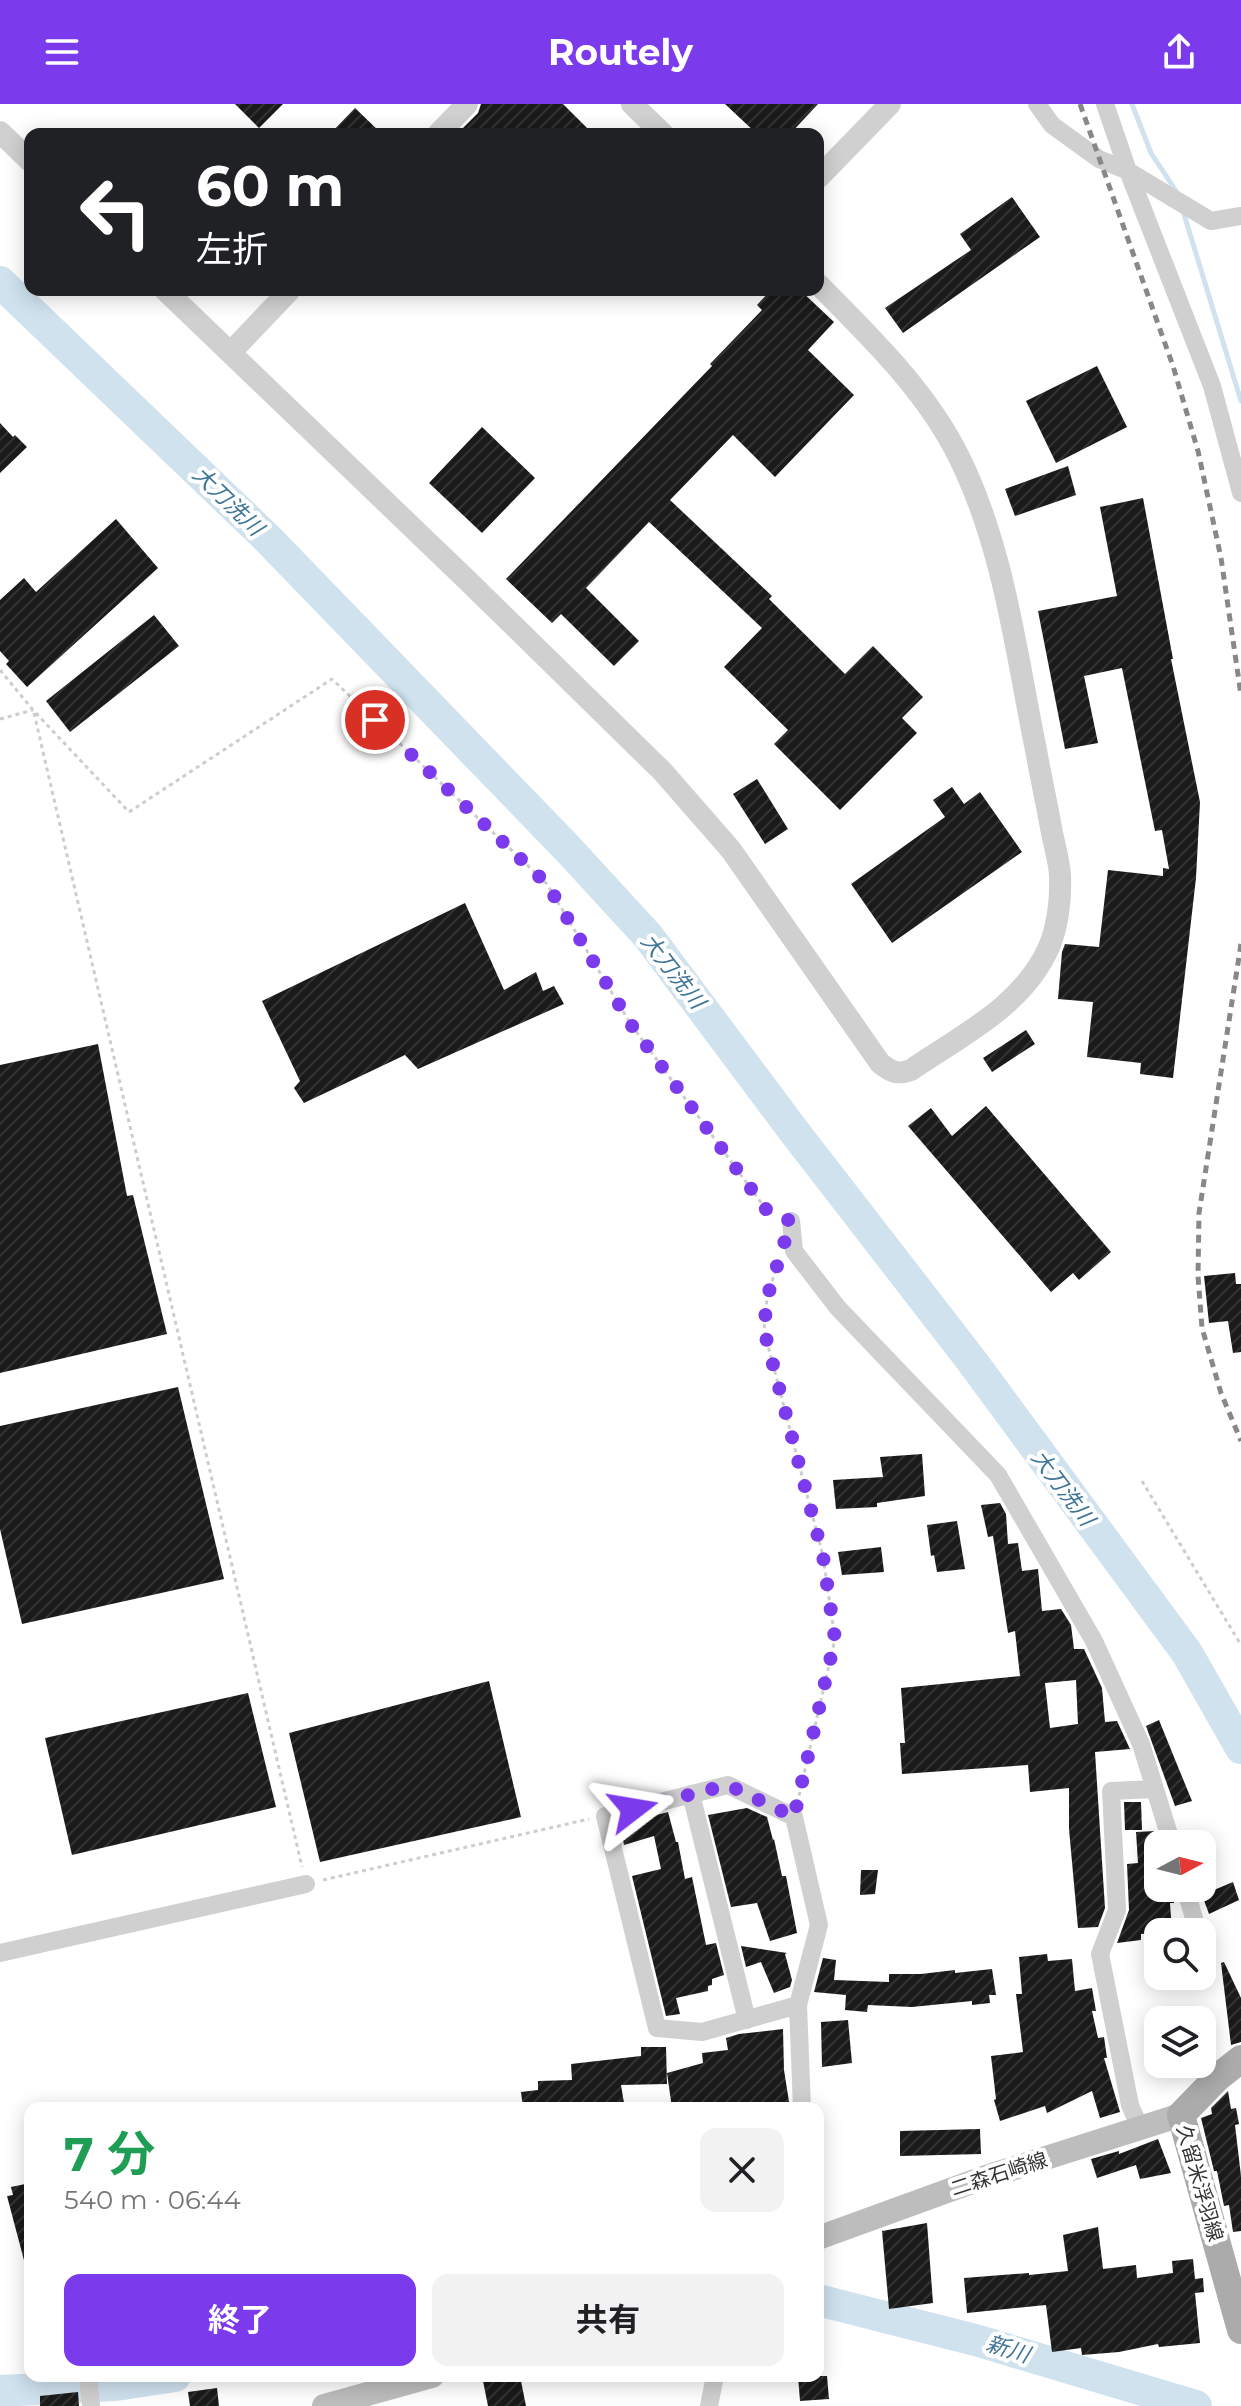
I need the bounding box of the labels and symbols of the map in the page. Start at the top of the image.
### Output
water label: 大刀洗川 [187,461,270,543]
pin [341,686,409,754]
water label: 大刀洗川 [635,928,712,1016]
water label: 大刀洗川 [1026,1445,1101,1533]
position arrow [591,1767,675,1851]
north arrow [1144,1830,1216,1902]
street label: 久留米浮羽線 [1172,2122,1228,2244]
street label: 二森石崎線 [948,2147,1050,2201]
water label: 新川 [983,2330,1035,2369]

